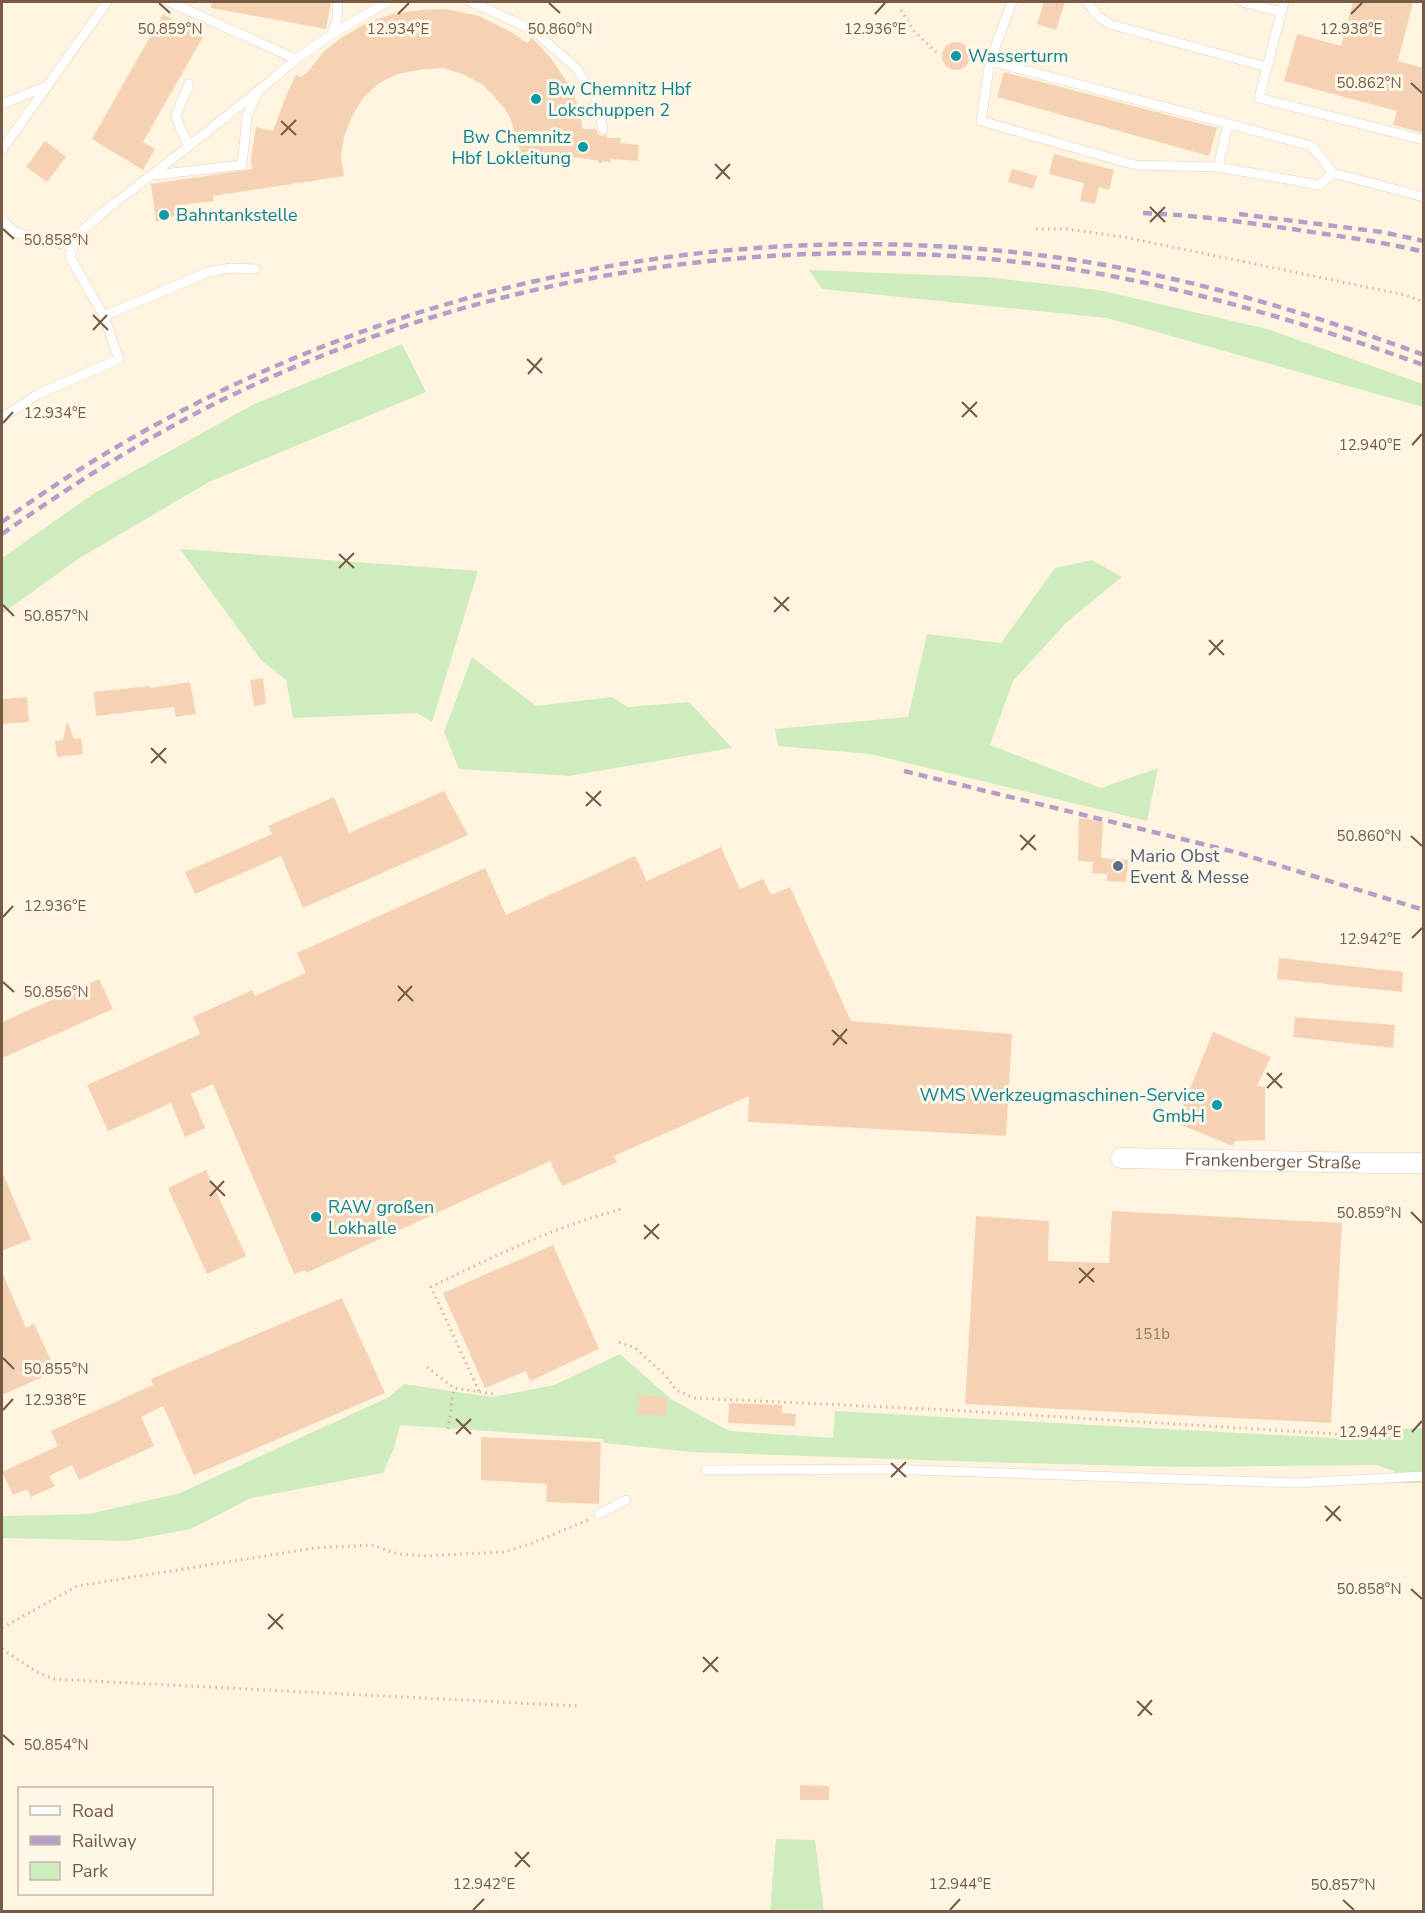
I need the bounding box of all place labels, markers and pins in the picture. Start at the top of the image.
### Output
place label: Wasserturm [968,44,1068,68]
marker: Wasserturm [949,49,963,63]
place label: Bw Chemnitz Hbf Lokschuppen 2 [548,77,692,122]
marker: Bw Chemnitz Hbf Lokschuppen 2 [529,92,543,106]
place label: Bw Chemnitz Hbf Lokleitung [451,125,571,170]
marker: Bw Chemnitz Hbf Lokleitung [576,140,590,154]
place label: Bahntankstelle [176,203,298,227]
marker: Bahntankstelle [157,208,171,222]
place label: Mario Obst Event & Messe [1130,844,1249,889]
marker: Mario Obst Event & Messe [1111,859,1125,873]
place label: WMS Werkzeugmaschinen-Service GmbH [920,1083,1205,1128]
marker: WMS Werkzeugmaschinen-Service GmbH [1210,1098,1224,1112]
place label: RAW großen Lokhalle [328,1195,434,1240]
marker: RAW großen Lokhalle [309,1210,323,1224]

